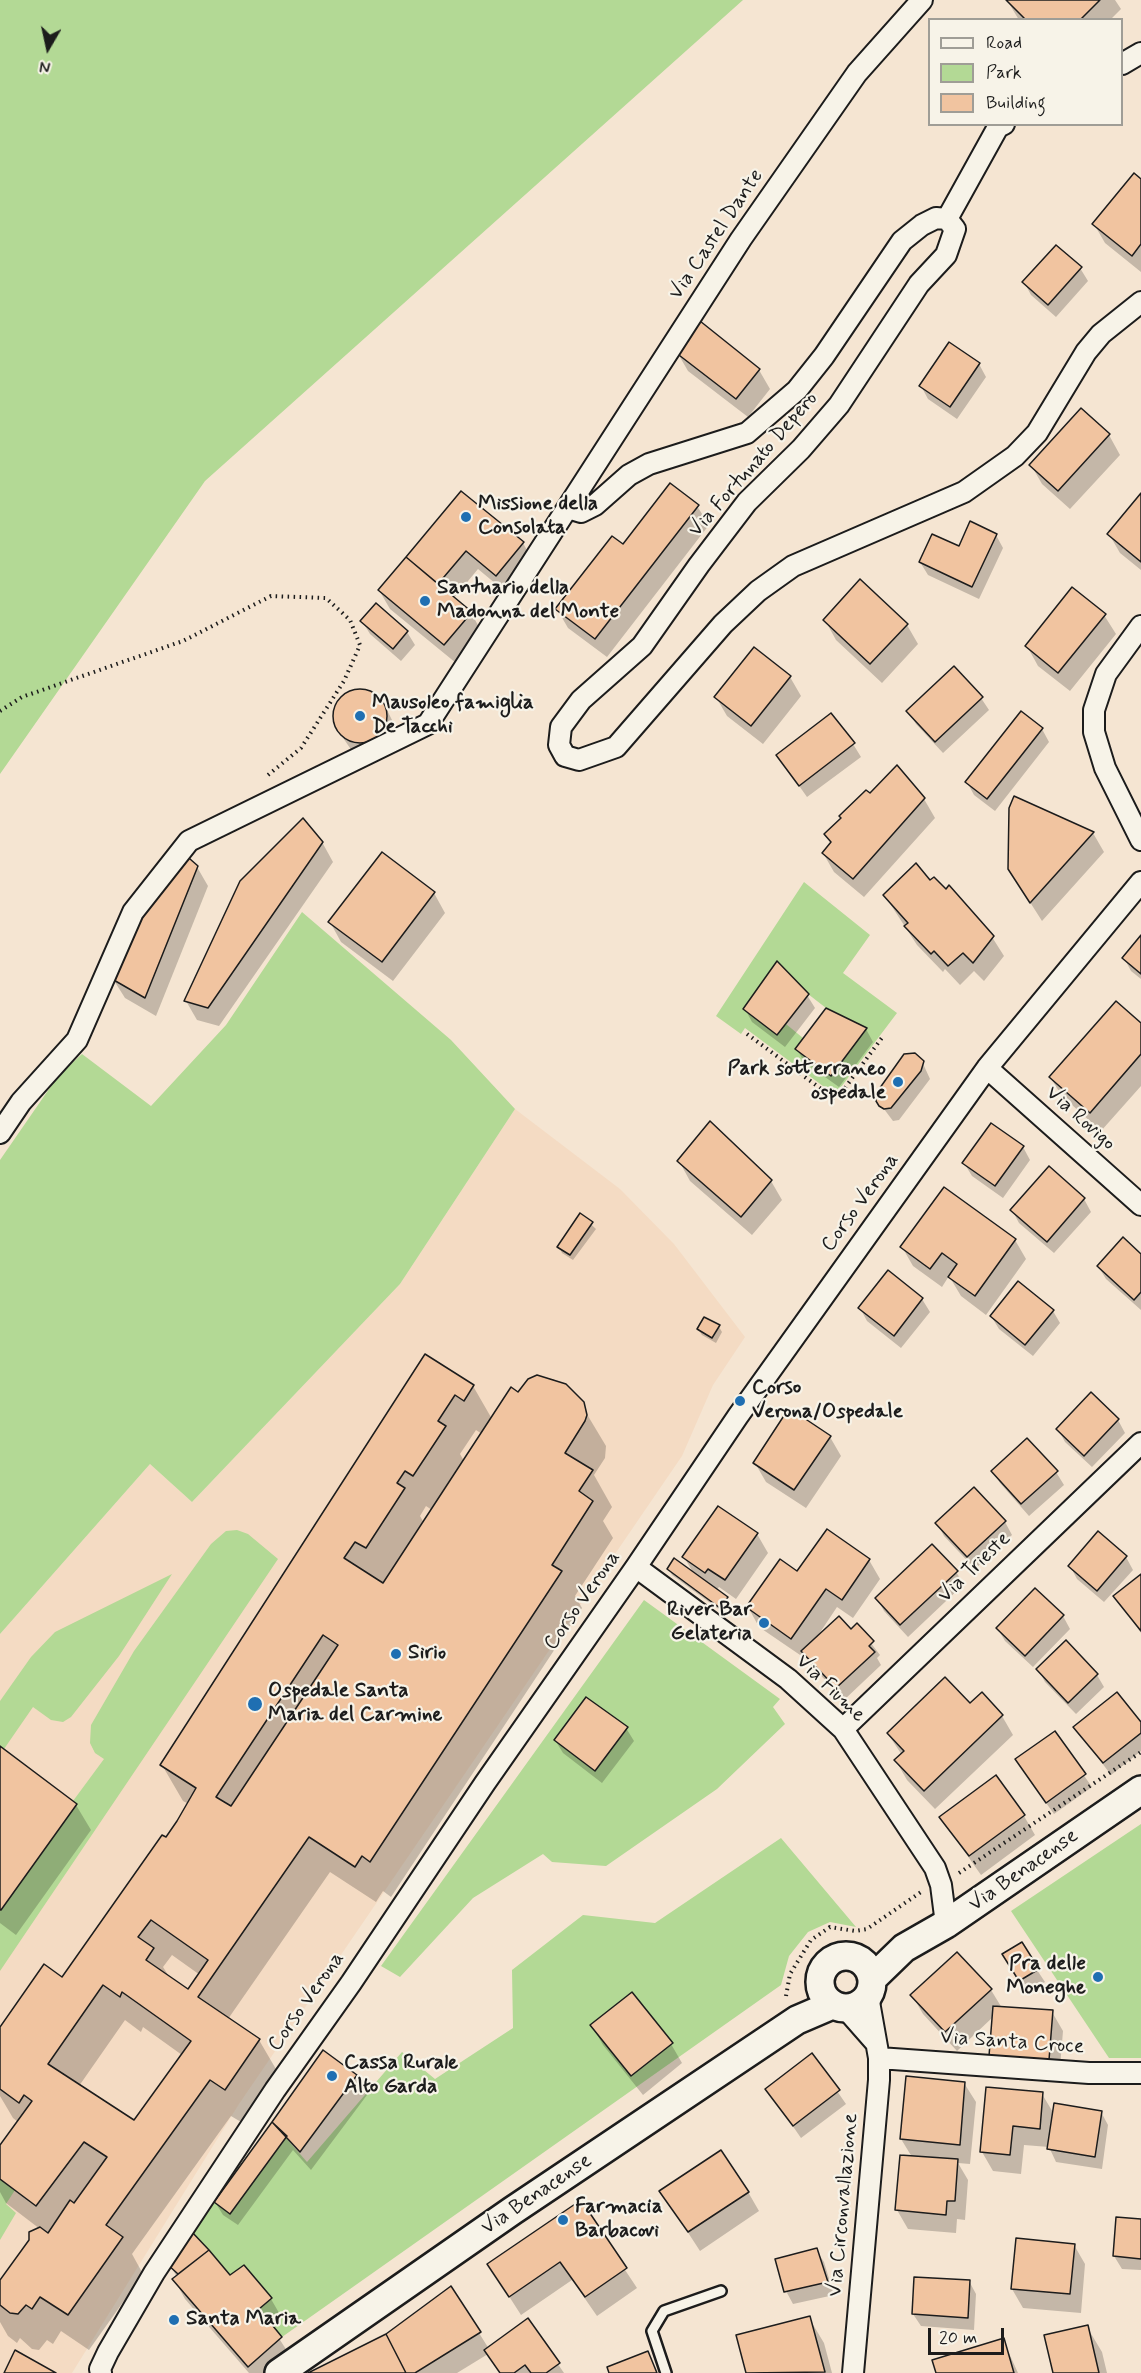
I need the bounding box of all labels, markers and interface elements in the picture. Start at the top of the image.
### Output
north arrow [18,18,78,78]
legend [928,18,1123,126]
text: Road [986,31,1022,55]
text: N [38,55,52,77]
text: Park [986,61,1022,85]
text: Building [986,91,1046,115]
street label: Via Castel Dante [664,165,770,305]
street label: Via Fortunato Depero [684,387,824,543]
place label: Missione della Consolata [478,492,598,542]
marker: Missione della Consolata [459,510,473,524]
place label: Santuario della Madonna del Monte [437,576,619,626]
marker: Santuario della Madonna del Monte [418,594,432,608]
place label: Mausoleo famiglia De Tacchi [372,691,534,741]
marker: Mausoleo famiglia De Tacchi [353,709,367,723]
place label: Park sotterraneo ospedale [728,1057,886,1107]
marker: Park sotterraneo ospedale [891,1075,905,1089]
street label: Via Rovigo [1040,1081,1120,1157]
street label: Corso Verona [817,1149,905,1257]
place label: Corso Verona/Ospedale [752,1376,903,1426]
marker: Corso Verona/Ospedale [733,1394,747,1408]
street label: Via Trieste [933,1527,1017,1609]
street label: Corso Verona [539,1546,627,1656]
place label: River Bar Gelateria [667,1598,752,1648]
marker: River Bar Gelateria [757,1616,771,1630]
place label: Sirio [408,1641,446,1667]
marker: Sirio [389,1647,403,1661]
street label: Via Fiume [790,1650,870,1728]
place label: Ospedale Santa Maria del Carmine [268,1679,442,1729]
marker: Ospedale Santa Maria del Carmine [246,1695,264,1713]
street label: Via Benacense [964,1824,1084,1918]
street label: Corso Verona [263,1947,351,2057]
place label: Pra delle Moneghe [1006,1952,1086,2002]
marker: Pra delle Moneghe [1091,1970,1105,1984]
street label: Via Santa Croce [939,2025,1085,2061]
place label: Cassa Rurale Alto Garda [344,2051,458,2101]
marker: Cassa Rurale Alto Garda [325,2069,339,2083]
street label: Via Circonvallazione [823,2112,865,2298]
street label: Via Benacense [477,2149,597,2241]
place label: Farmacia Barbacovi [575,2195,663,2245]
marker: Farmacia Barbacovi [556,2213,570,2227]
place label: Santa Maria [186,2307,301,2333]
marker: Santa Maria [167,2313,181,2327]
scale bar [931,2316,1008,2354]
text: 20 m [939,2326,977,2350]

